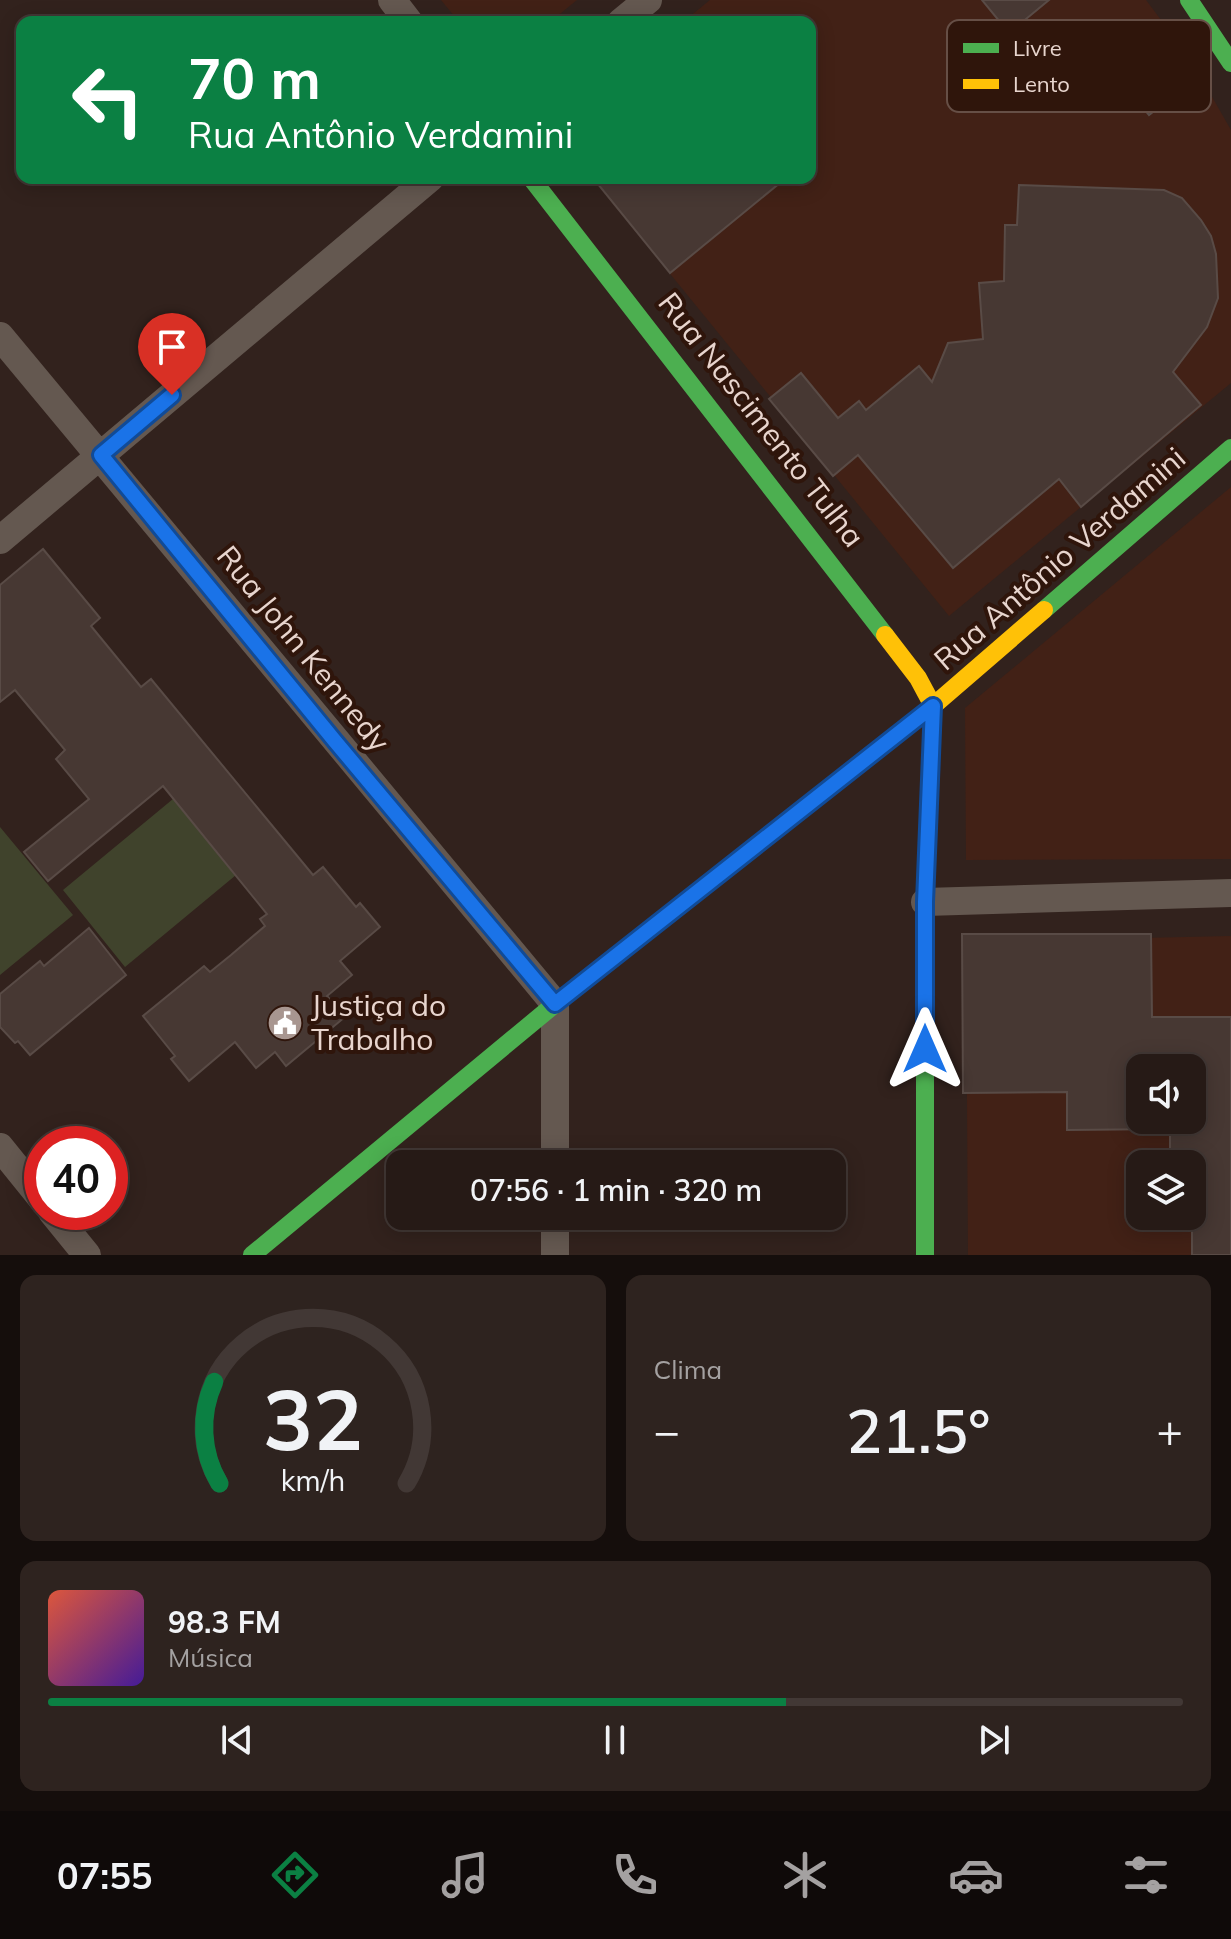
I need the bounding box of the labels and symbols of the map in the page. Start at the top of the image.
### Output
legend [947,20,1211,112]
text: Livre [1013,34,1062,62]
text: Lento [1013,70,1070,98]
street label: Rua Nascimento Tulha [651,284,873,554]
pin [138,313,206,395]
street label: Rua Antônio Verdamini [926,439,1193,678]
street label: Rua John Kennedy [209,538,399,759]
place label: Justiça do Trabalho [311,986,446,1058]
public building icon: Justiça do Trabalho [266,1004,304,1042]
position arrow [883,1007,967,1091]
speed limit sign: 40 [24,1126,128,1230]

